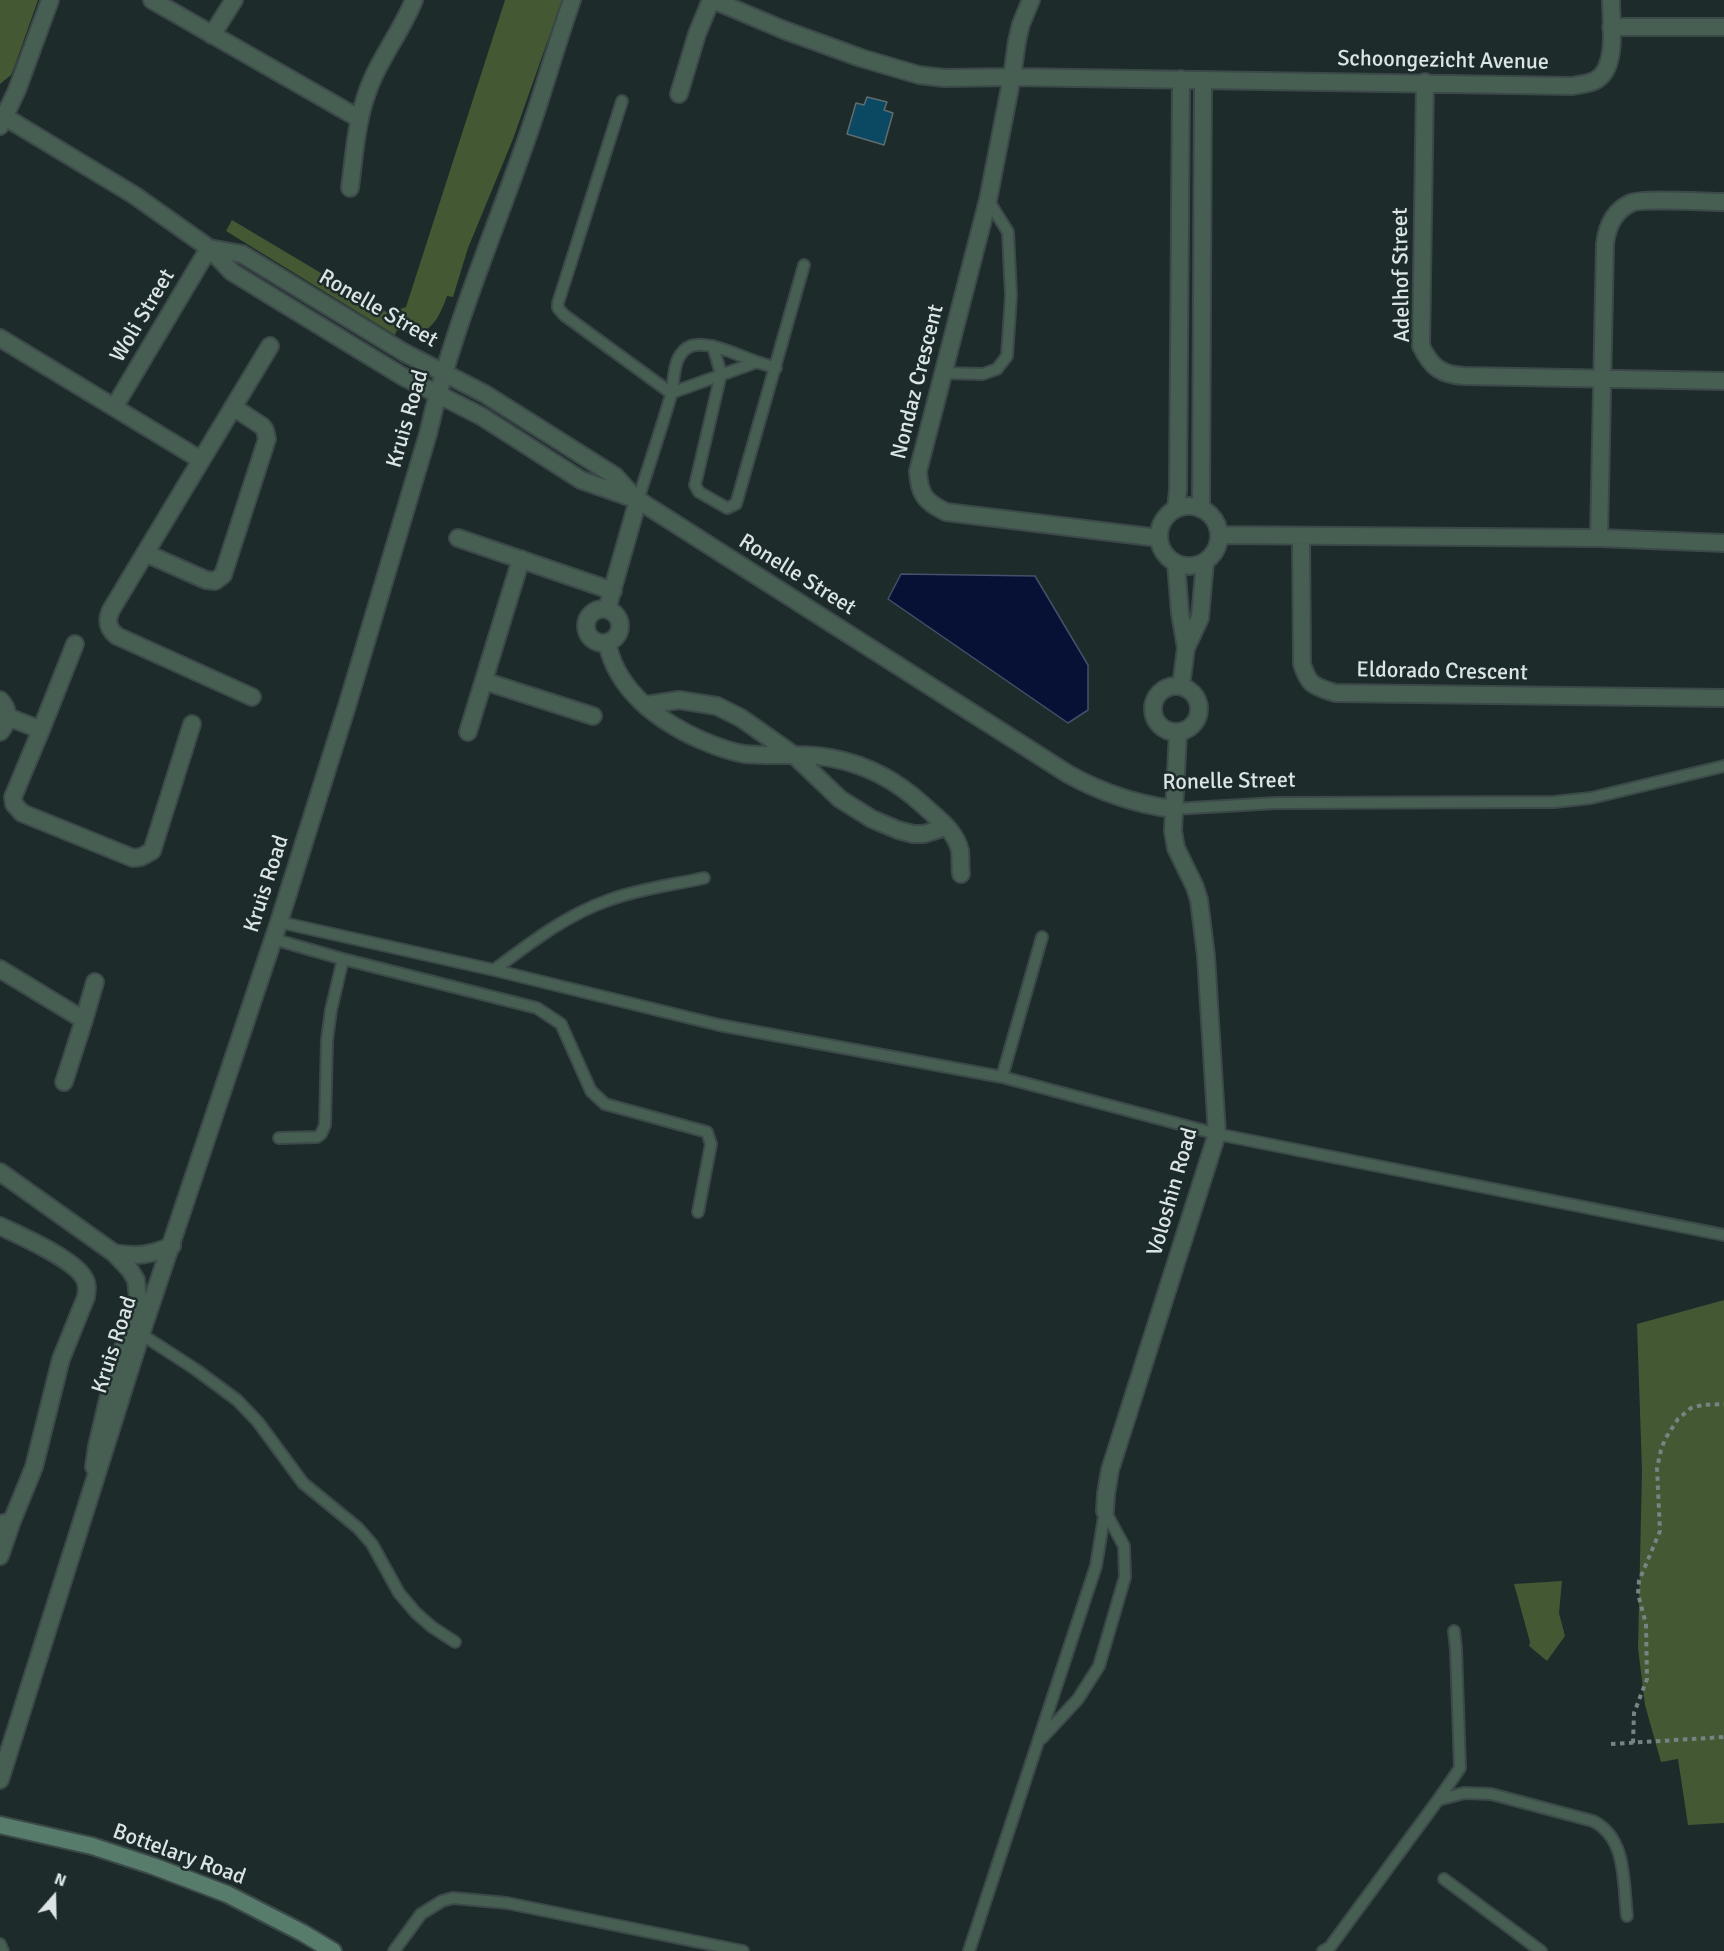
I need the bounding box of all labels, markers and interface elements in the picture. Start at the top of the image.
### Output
street label: Schoongezicht Avenue [1337,46,1549,76]
street label: Adelhof Street [1388,207,1416,343]
street label: Ronelle Street [314,264,442,354]
street label: Woli Street [105,265,181,367]
street label: Nondaz Crescent [886,302,950,462]
street label: Kruis Road [381,367,435,471]
street label: Ronelle Street [734,529,860,621]
street label: Eldorado Crescent [1356,657,1528,687]
street label: Ronelle Street [1162,768,1296,796]
street label: Kruis Road [239,832,295,936]
street label: Voloshin Road [1142,1125,1204,1259]
street label: Kruis Road [87,1293,143,1397]
street label: Bottelary Road [109,1819,249,1891]
north arrow [24,1867,84,1927]
text: N [51,1869,69,1891]

